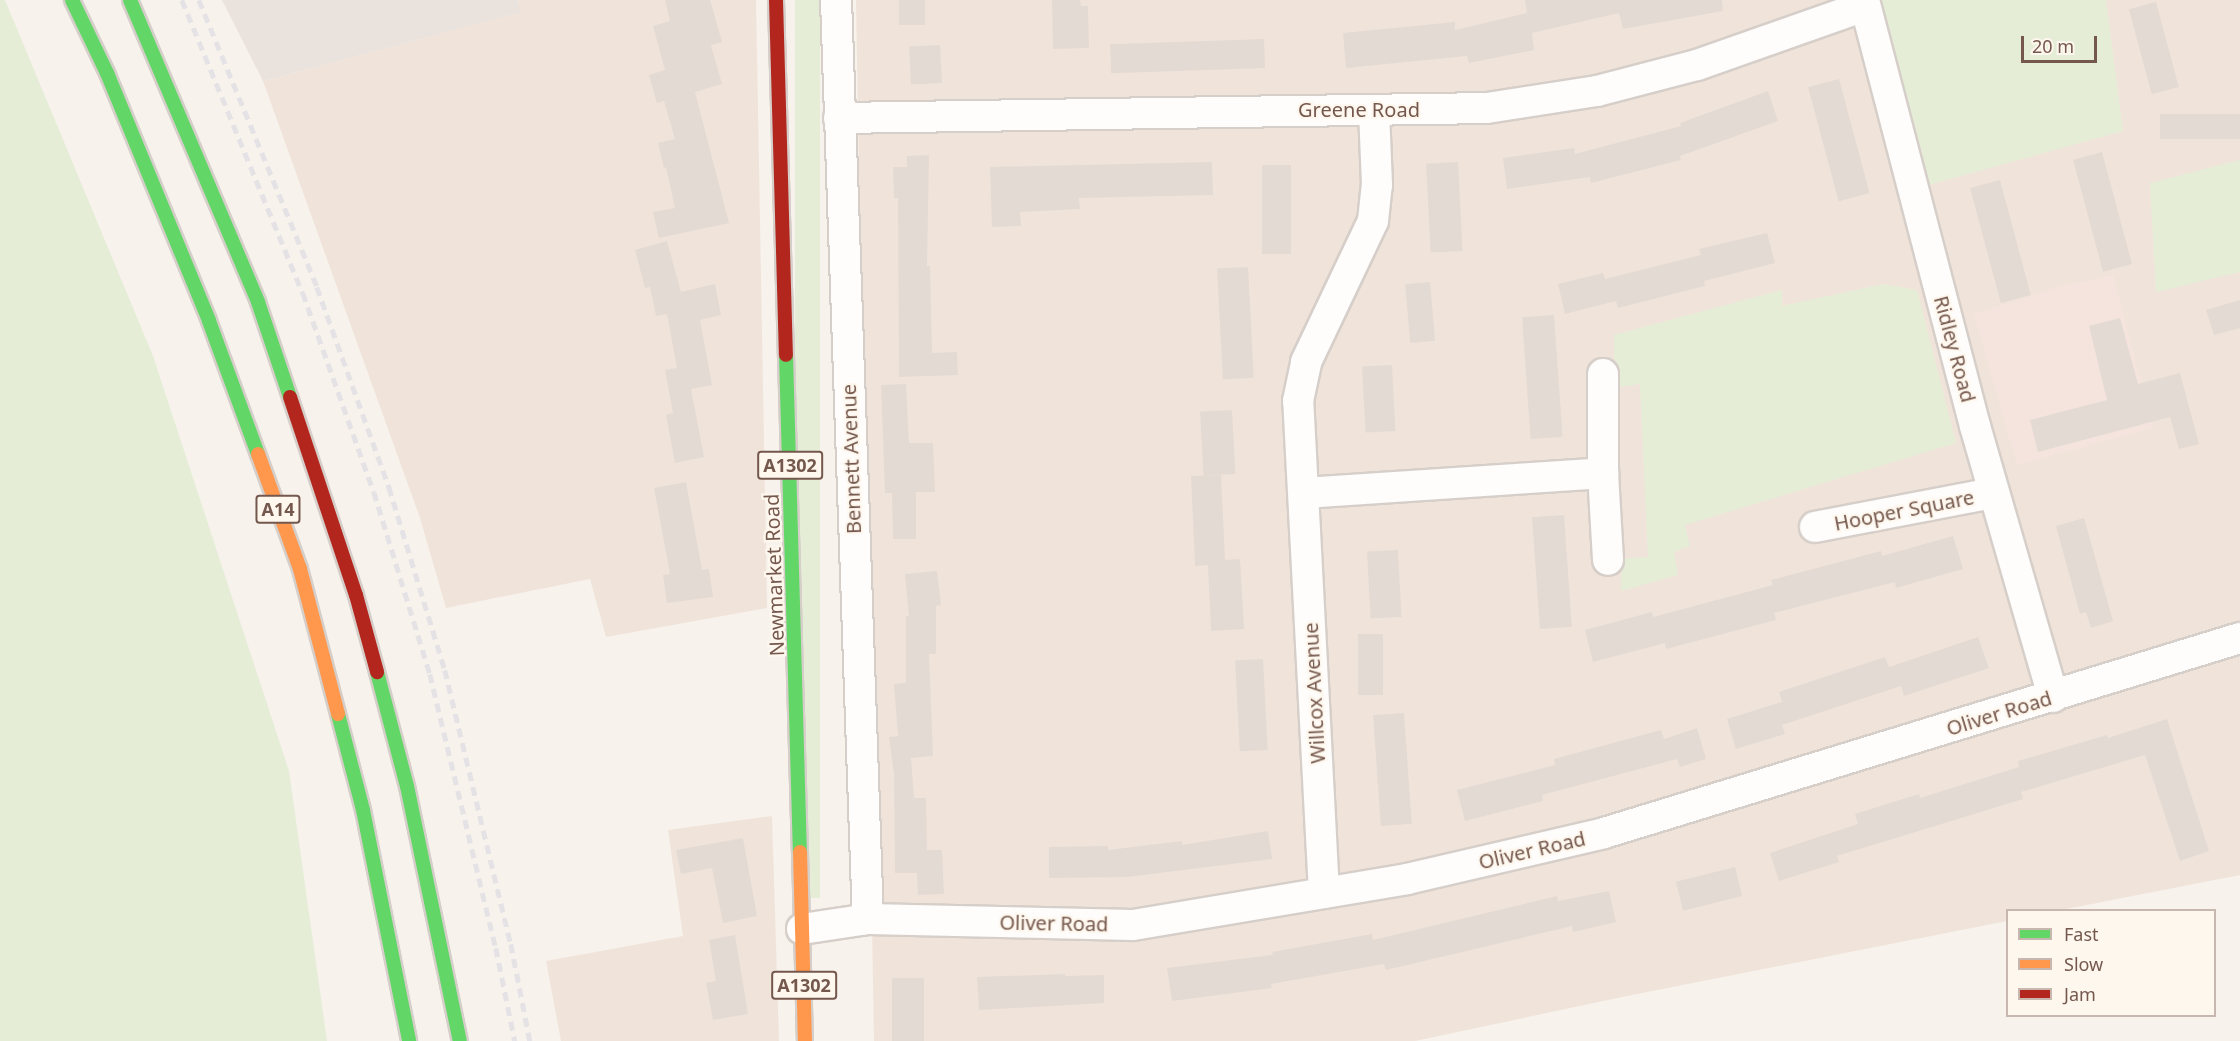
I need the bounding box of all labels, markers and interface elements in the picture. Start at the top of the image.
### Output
scale bar [2024,24,2100,62]
text: 20 m [2032,34,2074,58]
street label: Greene Road [1298,97,1420,121]
street label: Ridley Road [1929,293,1981,405]
street label: Bennett Avenue [836,384,866,534]
road number: A1302 [757,450,823,480]
street label: Hooper Square [1832,485,1976,535]
street label: Newmarket Road [759,493,789,657]
road number: A14 [254,494,302,524]
street label: Willcox Avenue [1298,622,1330,764]
street label: Oliver Road [1943,686,2055,740]
street label: Oliver Road [1476,826,1588,874]
legend [2006,909,2216,1017]
street label: Oliver Road [999,910,1109,936]
text: Fast [2064,922,2099,946]
text: Slow [2064,952,2103,976]
road number: A1302 [771,970,837,1000]
text: Jam [2064,982,2096,1006]

